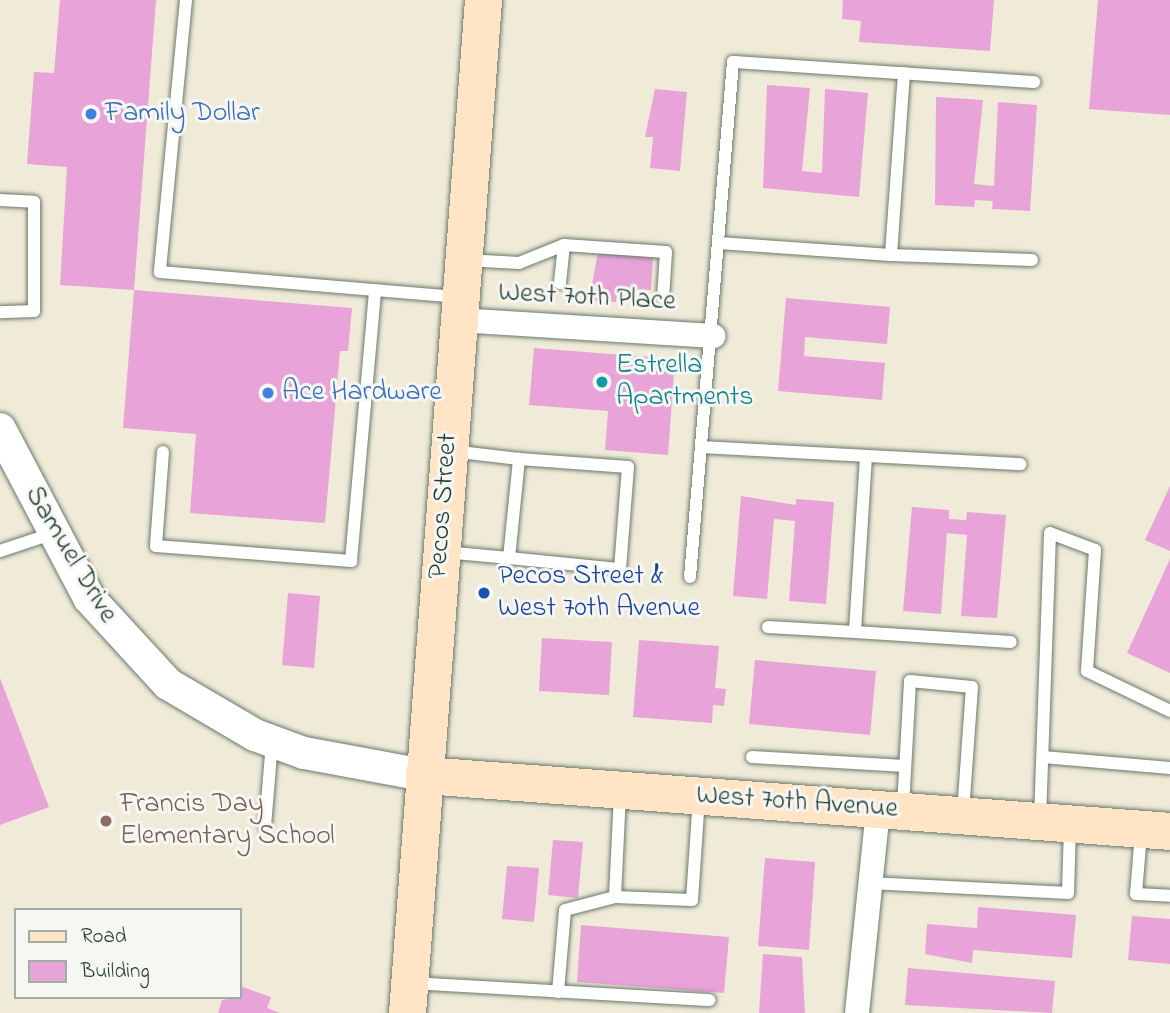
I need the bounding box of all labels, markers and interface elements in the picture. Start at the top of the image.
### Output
place label: Family Dollar [105,97,260,131]
marker: Family Dollar [83,106,99,122]
street label: West 70th Place [497,277,677,319]
place label: Estrella Apartments [616,349,753,415]
marker: Estrella Apartments [594,374,610,390]
place label: Ace Hardware [282,376,442,410]
marker: Ace Hardware [260,385,276,401]
street label: Pecos Street [422,432,466,580]
street label: Samuel Drive [16,481,124,629]
place label: Pecos Street & West 70th Avenue [498,560,700,626]
marker: Pecos Street & West 70th Avenue [476,585,492,601]
street label: West 70th Avenue [695,779,899,827]
place label: Francis Day Elementary School [120,788,335,854]
marker: Francis Day Elementary School [98,813,114,829]
legend [14,908,242,999]
text: Road [81,922,127,952]
text: Building [81,957,150,987]

